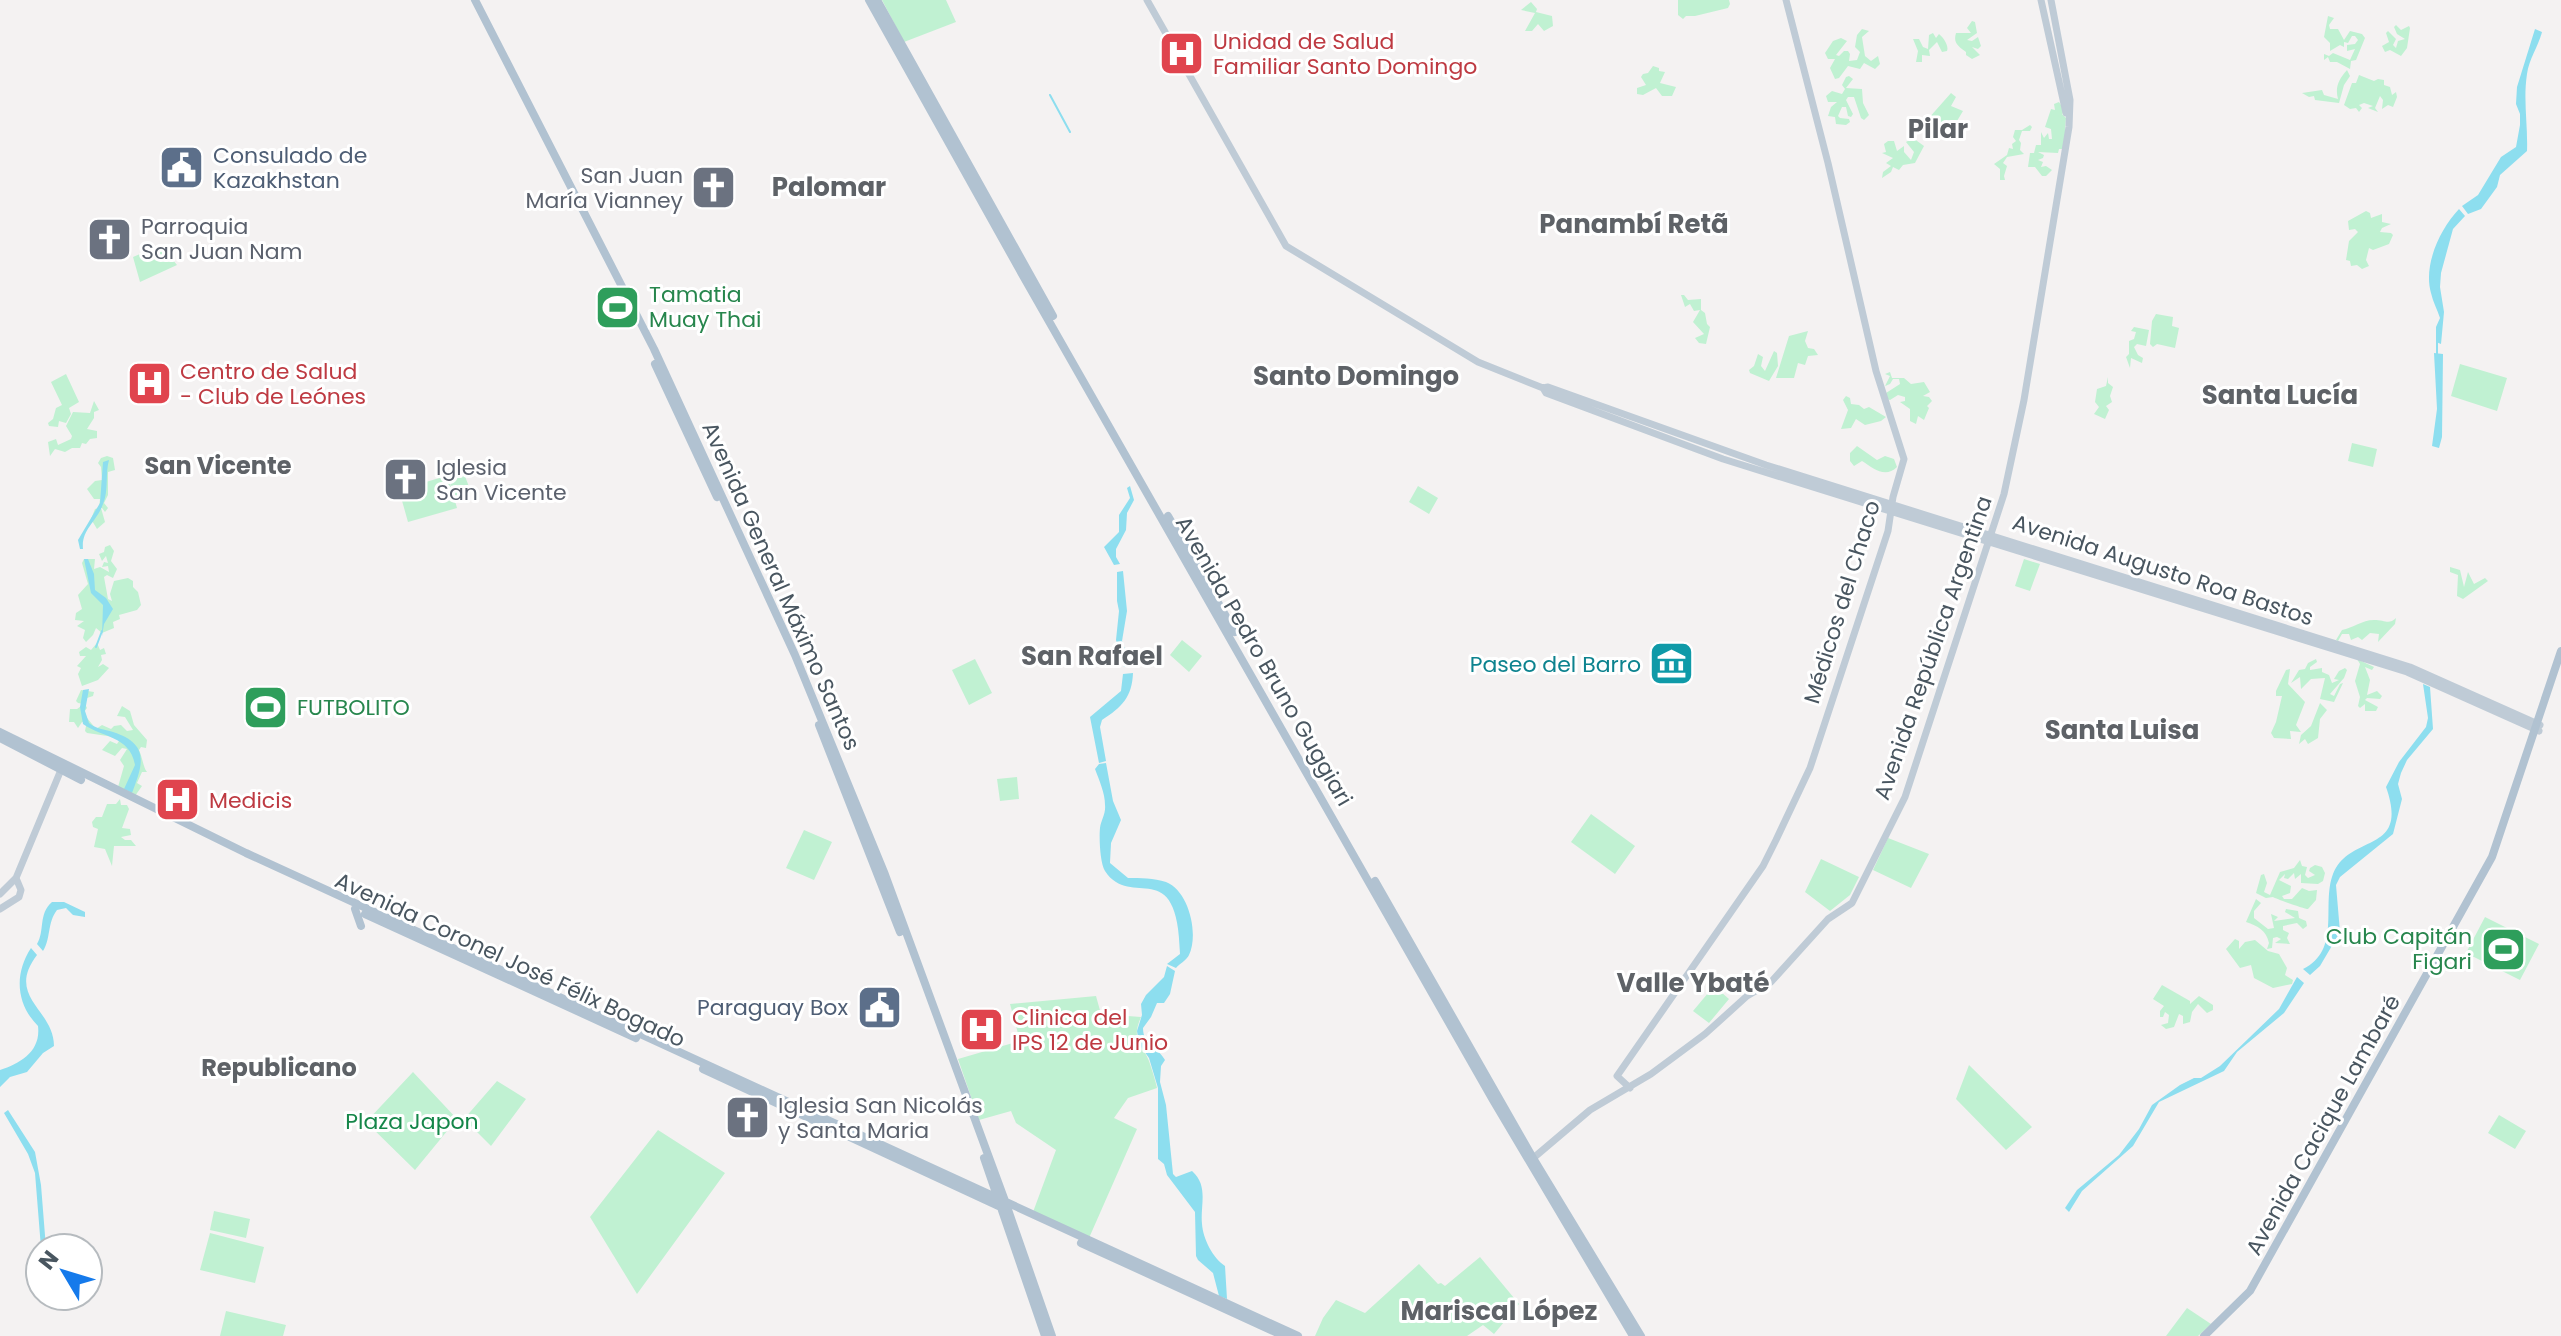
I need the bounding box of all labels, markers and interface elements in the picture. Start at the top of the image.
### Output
place label: Unidad de Salud Familiar Santo Domingo [1213,26,1477,82]
hospital icon: Unidad de Salud Familiar Santo Domingo [1158,30,1206,78]
district label: Pilar [1908,111,1968,147]
place label: Consulado de Kazakhstan [213,140,367,196]
public building icon: Consulado de Kazakhstan [158,144,206,192]
place label: San Juan María Vianney [525,160,684,216]
church icon: San Juan María Vianney [690,164,738,212]
district label: Palomar [772,169,886,205]
district label: Panambí Retã [1539,206,1729,242]
place label: Parroquia San Juan Nam [141,211,302,267]
church icon: Parroquia San Juan Nam [86,215,134,263]
place label: Tamatia Muay Thai [649,279,761,335]
sports icon: Tamatia Muay Thai [594,283,642,331]
place label: Centro de Salud - Club de Leónes [180,356,366,412]
district label: Santo Domingo [1253,358,1459,394]
hospital icon: Centro de Salud - Club de Leónes [125,360,173,408]
district label: Santa Lucía [2202,377,2358,413]
street label: Avenida General Máximo Santos [694,417,868,755]
district label: San Vicente [145,449,292,482]
place label: Iglesia San Vicente [436,452,567,508]
church icon: Iglesia San Vicente [381,456,429,504]
street label: Avenida República Argentina [1866,492,2000,804]
street label: Médicos del Chaco [1796,497,1888,707]
street label: Avenida Augusto Roa Bastos [2008,507,2318,633]
street label: Avenida Pedro Bruno Guggiari [1168,510,1360,812]
district label: San Rafael [1021,638,1163,674]
museum icon: Paseo del Barro [1648,640,1696,688]
place label: Paseo del Barro [1470,649,1641,680]
sports icon: FUTBOLITO [242,683,290,731]
place label: FUTBOLITO [297,692,410,723]
district label: Santa Luisa [2045,712,2199,748]
hospital icon: Medicis [154,776,202,824]
place label: Medicis [209,785,292,816]
street label: Avenida Coronel José Félix Bogado [330,865,690,1055]
place label: Club Capitán Figari [2326,921,2472,977]
sports icon: Club Capitán Figari [2479,925,2527,973]
district label: Valle Ybaté [1617,965,1769,1001]
public building icon: Paraguay Box [855,983,903,1031]
street label: Avenida Cacique Lambaré [2238,989,2408,1261]
place label: Paraguay Box [697,992,848,1023]
place label: Clinica del IPS 12 de Junio [1012,1002,1168,1058]
hospital icon: Clinica del IPS 12 de Junio [957,1006,1005,1054]
district label: Republicano [201,1051,357,1084]
place label: Iglesia San Nicolás y Santa Maria [778,1090,983,1146]
church icon: Iglesia San Nicolás y Santa Maria [723,1094,771,1142]
park label: Plaza Japon [345,1106,479,1137]
north arrow [24,1232,104,1312]
text: N [31,1244,66,1276]
district label: Mariscal López [1401,1293,1598,1329]

